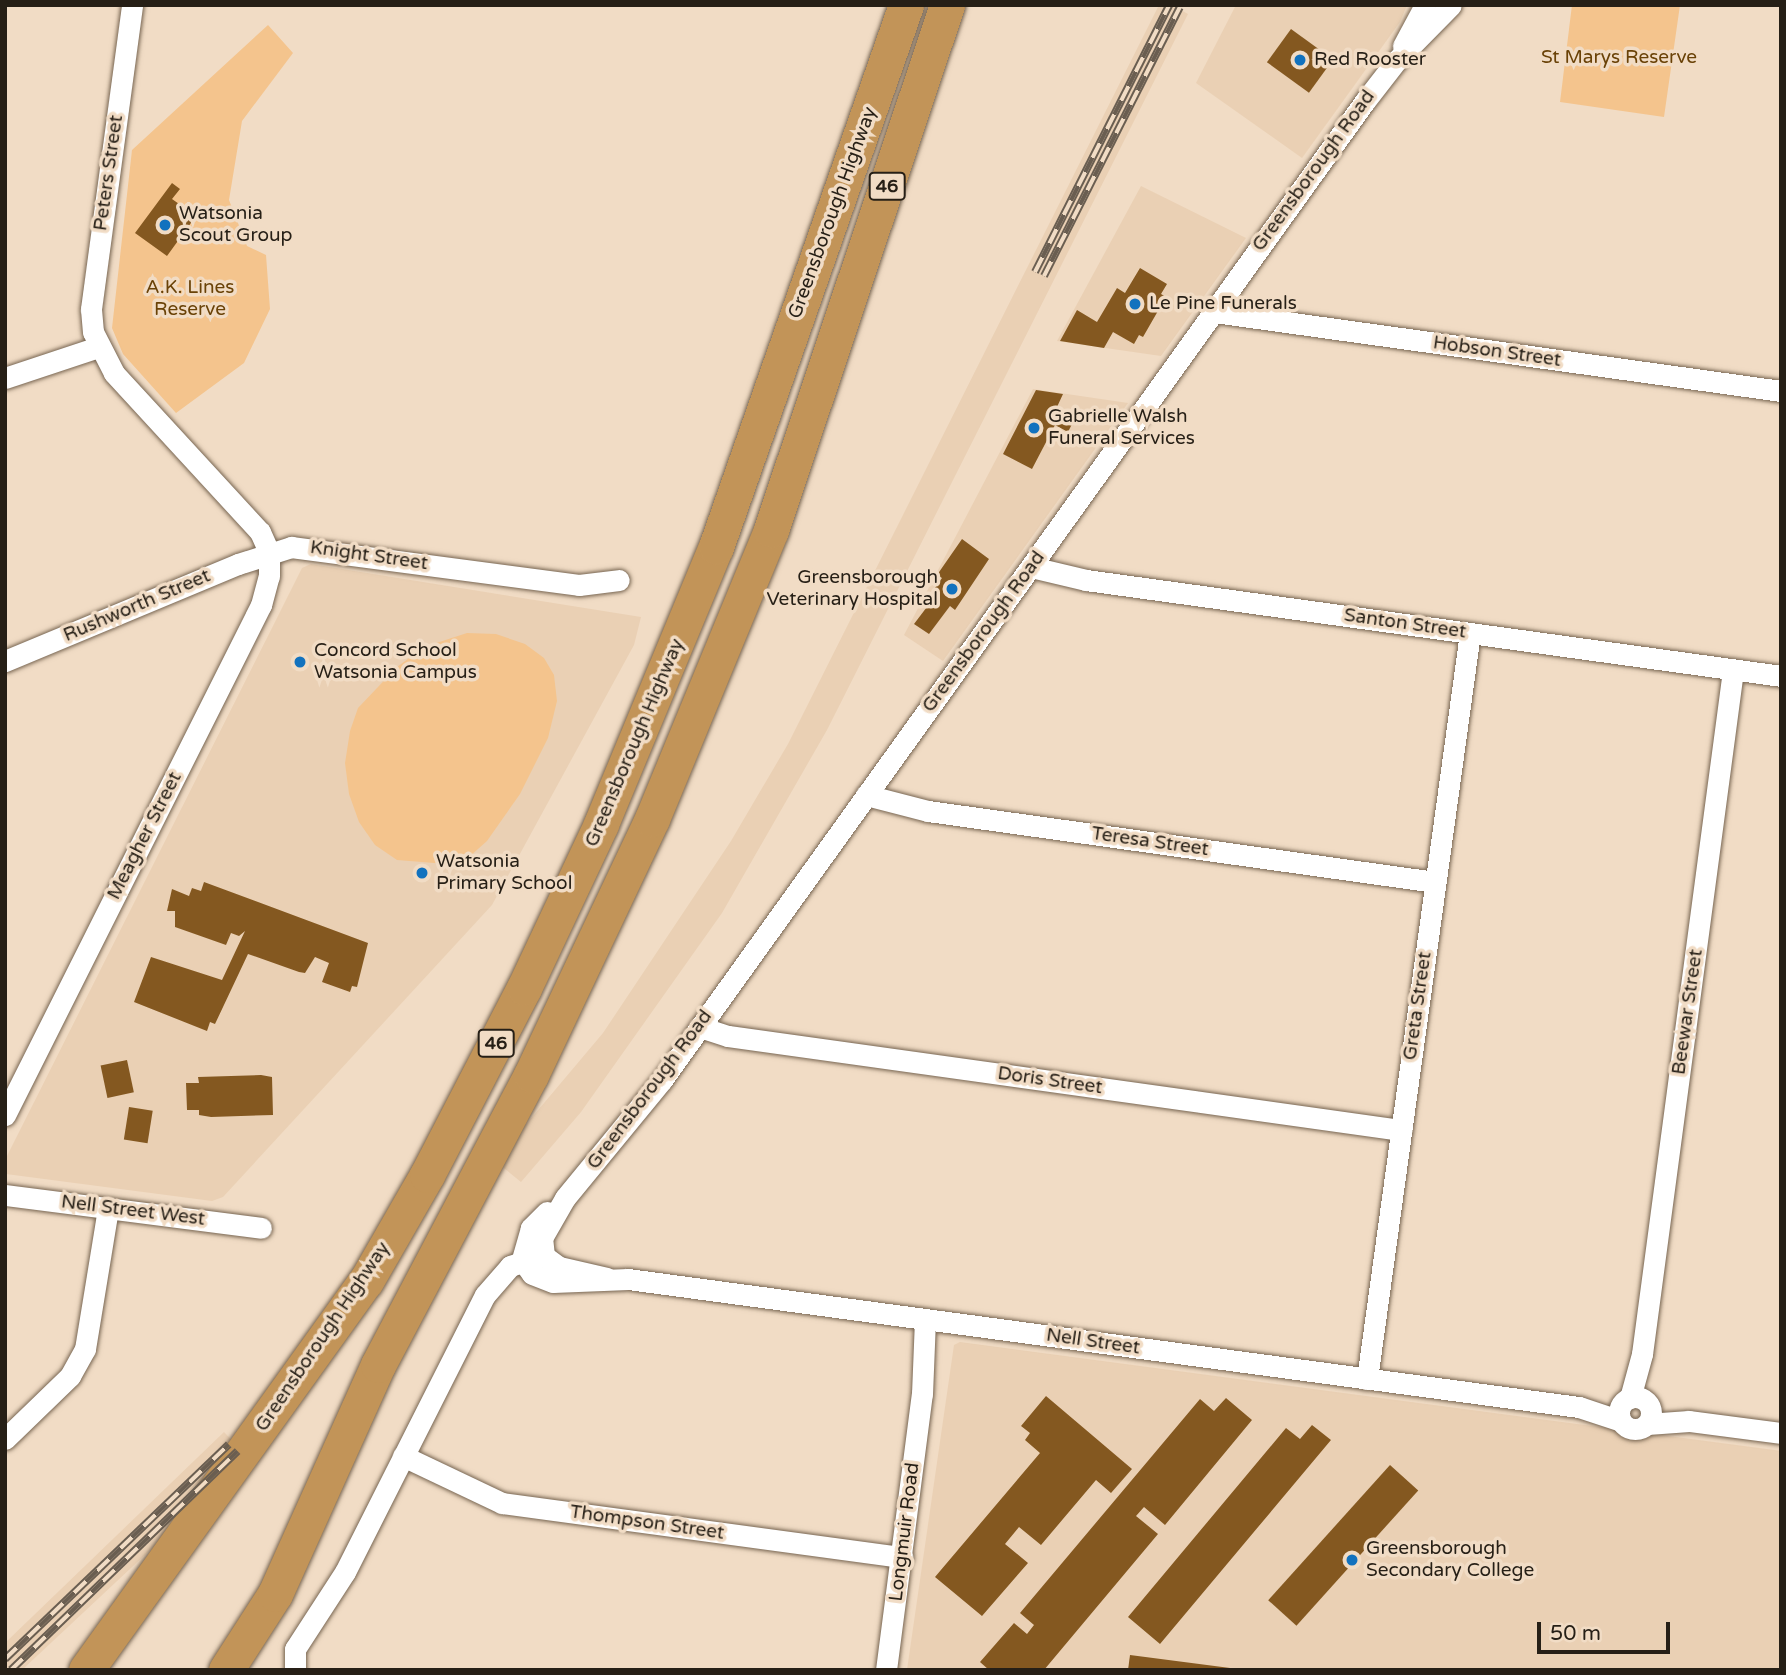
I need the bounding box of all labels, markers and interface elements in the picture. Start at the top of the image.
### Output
park label: St Marys Reserve [1541,47,1697,69]
place label: Red Rooster [1314,49,1426,71]
marker: Red Rooster [1292,52,1308,68]
street label: Greensborough Road [1248,86,1380,256]
street label: Greensborough Highway [784,104,882,322]
street label: Peters Street [90,114,128,232]
road number: 46 [868,172,906,201]
place label: Watsonia Scout Group [179,203,293,247]
marker: Watsonia Scout Group [157,217,173,233]
park label: A.K. Lines Reserve [146,277,234,321]
place label: Le Pine Funerals [1149,293,1297,315]
marker: Le Pine Funerals [1127,296,1143,312]
street label: Hobson Street [1431,332,1563,372]
place label: Gabrielle Walsh Funeral Services [1048,406,1195,450]
marker: Gabrielle Walsh Funeral Services [1026,420,1042,436]
street label: Knight Street [309,536,429,576]
street label: Greensborough Road [918,547,1050,717]
street label: Rushworth Street [60,565,214,647]
place label: Greensborough Veterinary Hospital [766,567,938,611]
marker: Greensborough Veterinary Hospital [944,581,960,597]
street label: Santon Street [1342,604,1468,644]
street label: Greensborough Highway [581,636,689,850]
place label: Concord School Watsonia Campus [314,640,477,684]
marker: Concord School Watsonia Campus [292,654,308,670]
street label: Meagher Street [103,768,187,904]
street label: Teresa Street [1090,823,1210,861]
place label: Watsonia Primary School [436,851,572,895]
marker: Watsonia Primary School [414,865,430,881]
street label: Beewar Street [1668,948,1708,1076]
street label: Greta Street [1399,950,1437,1062]
street label: Greensborough Road [583,1006,717,1174]
road number: 46 [477,1028,515,1058]
street label: Doris Street [996,1062,1104,1100]
street label: Nell Street West [60,1191,206,1231]
street label: Greensborough Highway [251,1238,395,1436]
street label: Nell Street [1045,1324,1141,1360]
street label: Longmuir Road [885,1461,925,1603]
street label: Thompson Street [568,1501,726,1545]
place label: Greensborough Secondary College [1366,1538,1534,1582]
marker: Greensborough Secondary College [1344,1552,1360,1568]
scale bar [1541,1608,1674,1652]
text: 50 m [1550,1621,1601,1646]

